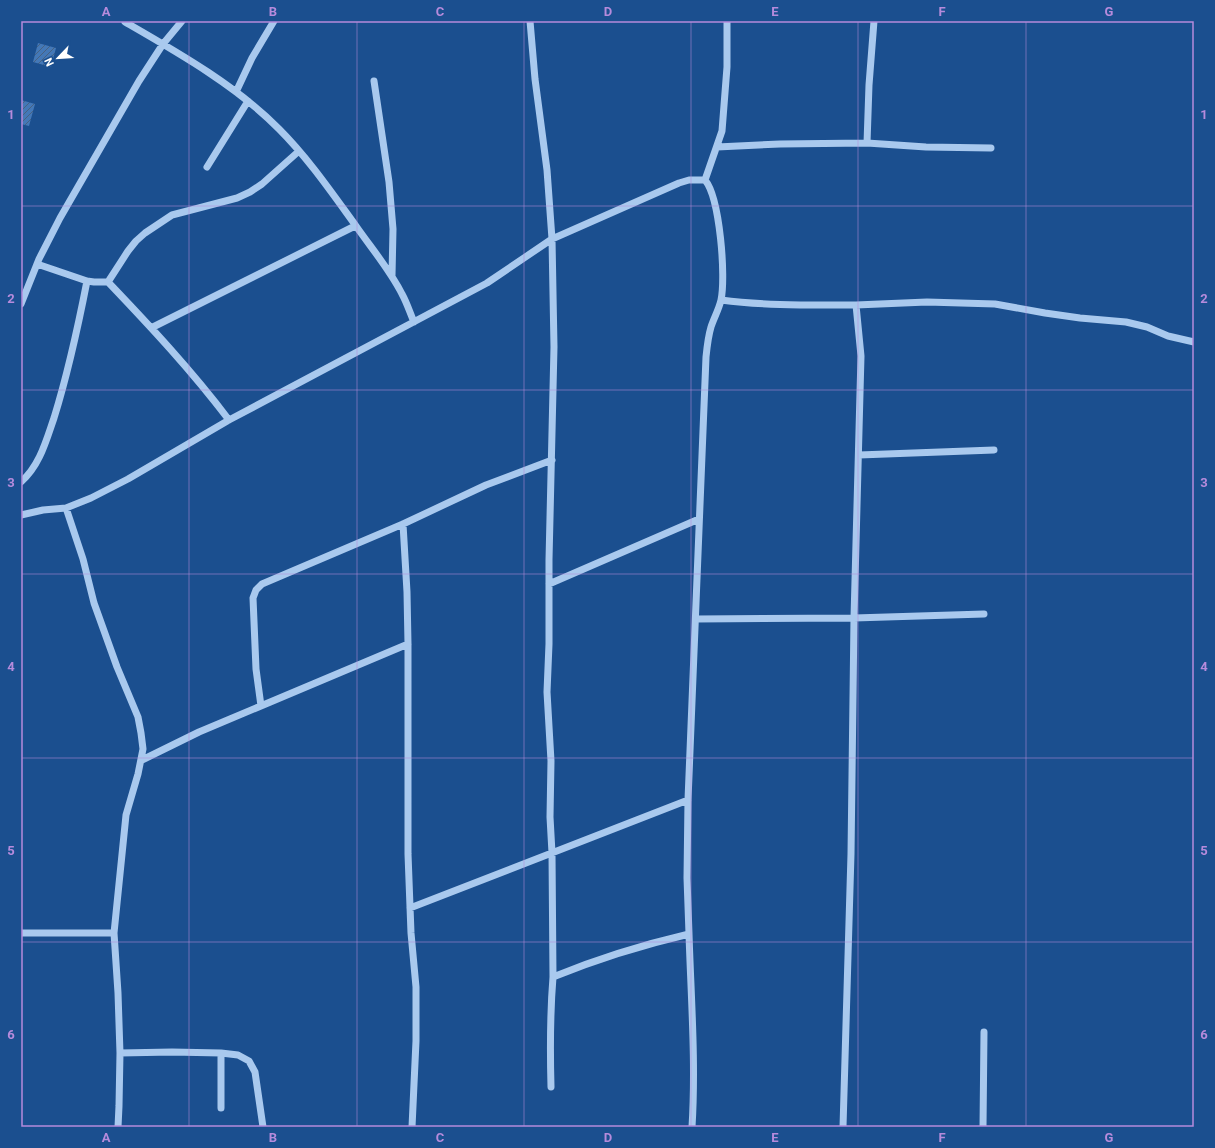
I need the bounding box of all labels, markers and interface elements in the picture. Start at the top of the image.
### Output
text: A [102,4,111,19]
text: B [269,4,277,19]
text: C [436,4,445,19]
text: D [604,4,612,19]
text: E [771,4,779,19]
text: F [938,4,946,19]
text: G [1105,4,1114,19]
north arrow [38,38,78,78]
text: N [42,56,57,68]
text: 1 [7,107,15,122]
text: 1 [1200,107,1208,122]
text: 2 [7,291,15,306]
text: 2 [1200,291,1208,306]
text: 3 [7,475,15,490]
text: 3 [1200,475,1208,490]
text: 4 [7,659,15,674]
text: 4 [1200,659,1208,674]
text: 5 [7,843,15,858]
text: 5 [1200,843,1208,858]
text: 6 [7,1027,15,1042]
text: 6 [1200,1027,1208,1042]
text: A [102,1130,111,1145]
text: B [269,1130,277,1145]
text: C [436,1130,445,1145]
text: D [604,1130,612,1145]
text: E [771,1130,779,1145]
text: F [938,1130,946,1145]
text: G [1105,1130,1114,1145]

